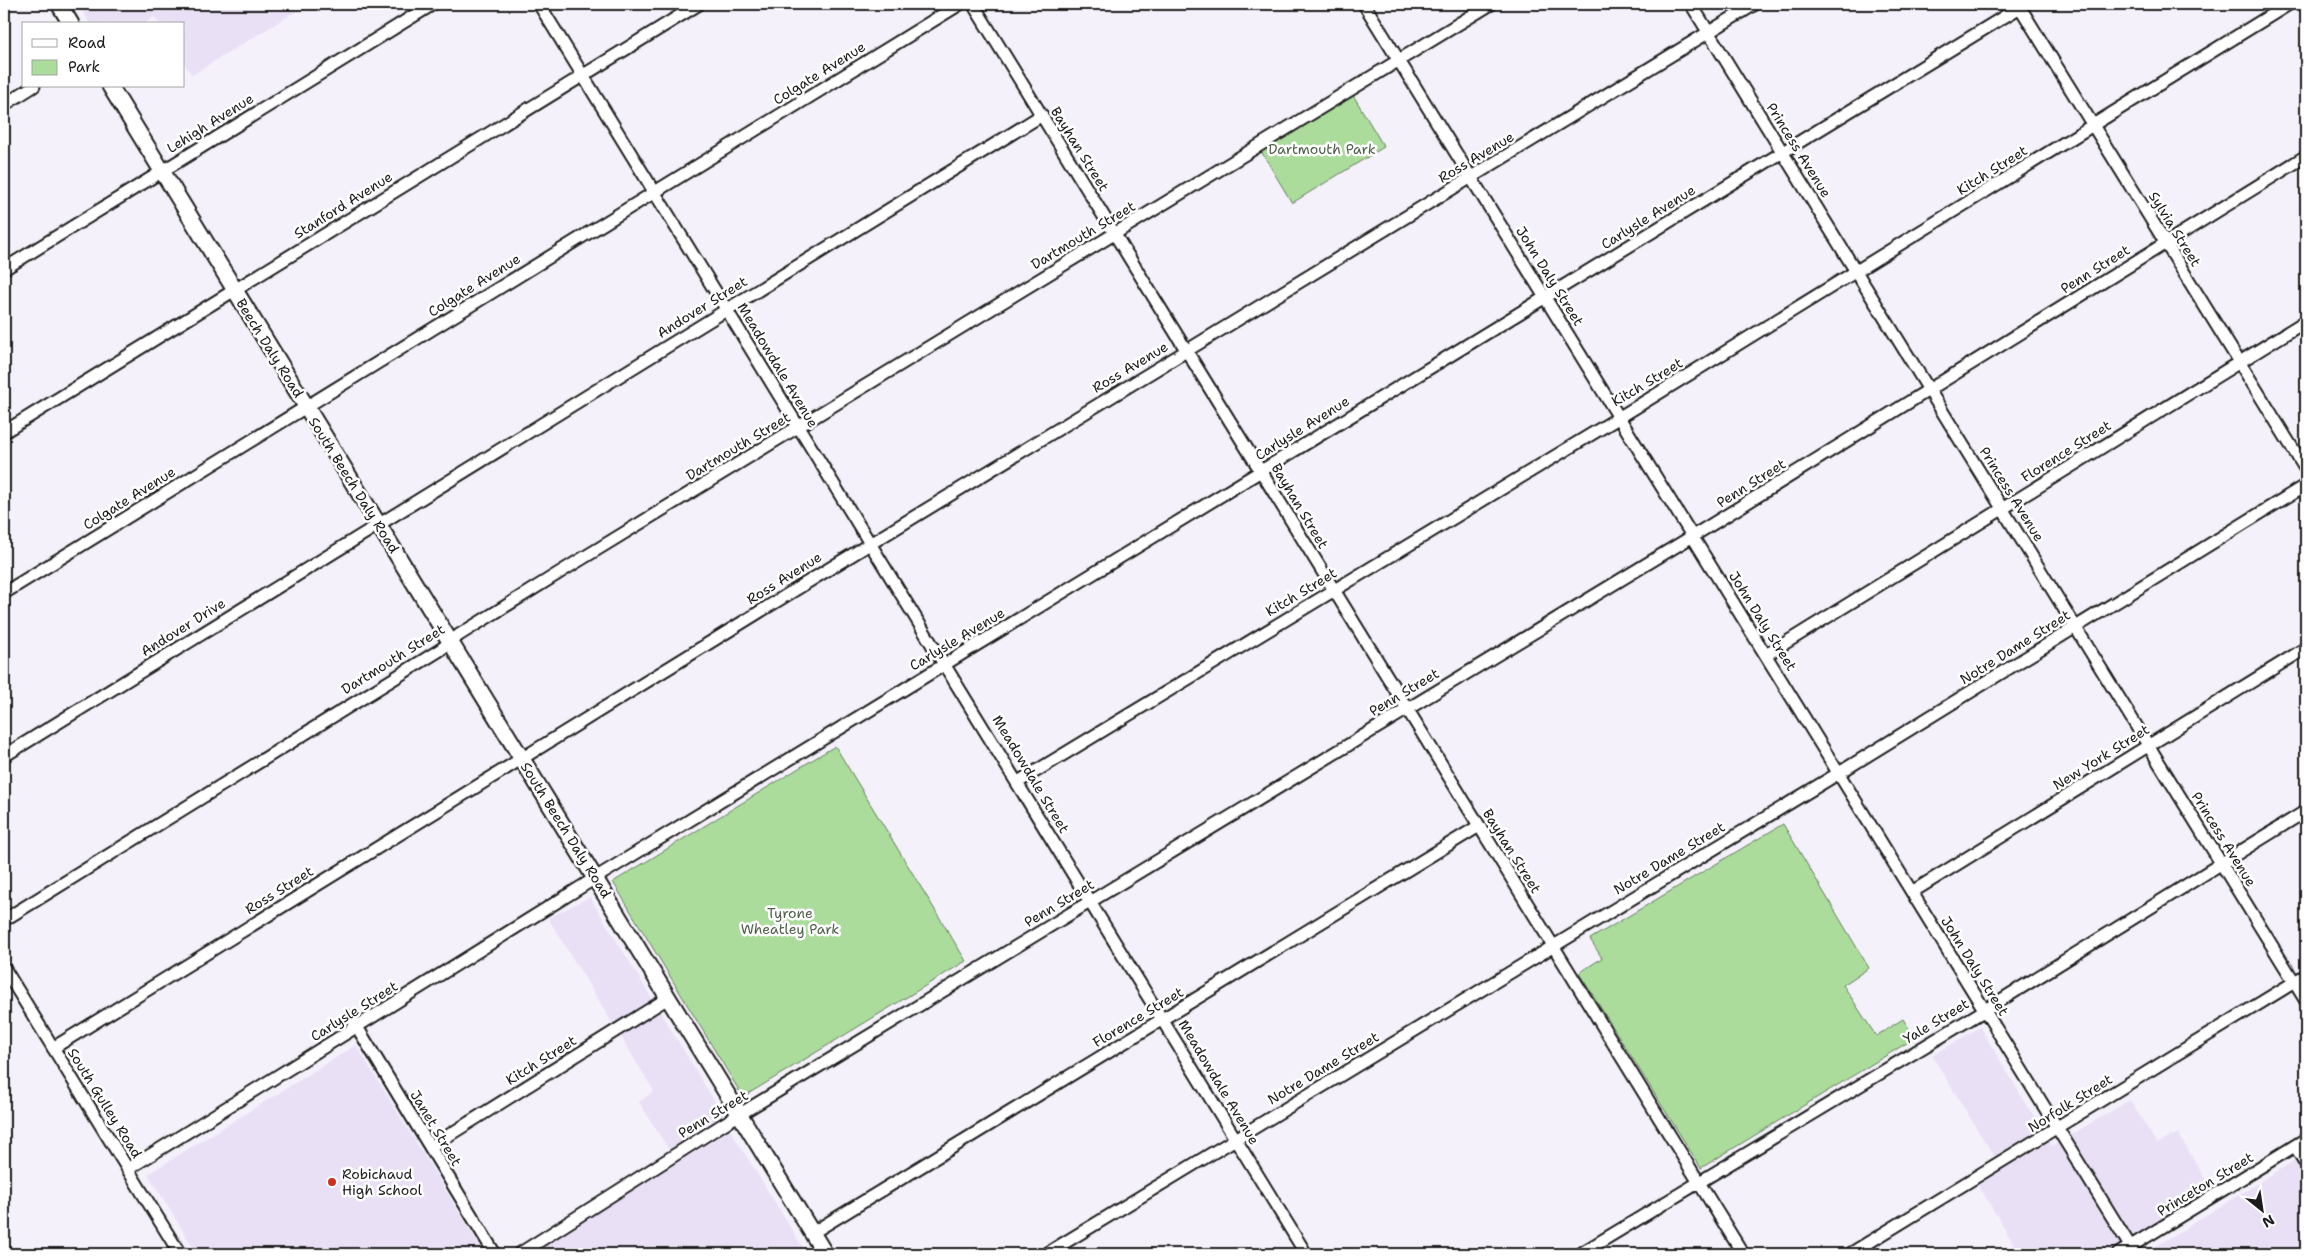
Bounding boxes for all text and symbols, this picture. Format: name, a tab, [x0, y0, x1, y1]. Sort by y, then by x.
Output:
legend	[22, 22, 185, 88]
text: Road	[68, 33, 106, 53]
street label: Colgate Avenue	[769, 37, 869, 109]
text: Park	[68, 57, 100, 77]
street label: Lehigh Avenue	[163, 89, 257, 157]
street label: Princess Avenue	[1763, 99, 1835, 201]
street label: Bayhan Street	[1047, 103, 1113, 195]
street label: Ross Avenue	[1435, 127, 1517, 187]
park label: Dartmouth Park	[1268, 140, 1376, 158]
street label: Kitch Street	[1953, 141, 2031, 199]
street label: Stanford Avenue	[290, 167, 396, 242]
street label: Carlysle Avenue	[1597, 181, 1699, 253]
street label: Sylvia Street	[2145, 188, 2205, 270]
street label: Dartmouth Street	[1028, 197, 1138, 273]
street label: John Daly Street	[1512, 223, 1588, 329]
street label: Penn Street	[2057, 241, 2133, 297]
street label: Colgate Avenue	[424, 249, 524, 321]
street label: Andover Street	[653, 272, 751, 342]
street label: Beech Daly Road	[232, 295, 308, 401]
street label: Meadowdale Avenue	[734, 299, 822, 431]
street label: Ross Avenue	[1089, 337, 1171, 397]
street label: Kitch Street	[1608, 354, 1686, 410]
street label: Carlysle Avenue	[1251, 392, 1353, 464]
street label: Dartmouth Street	[683, 408, 793, 484]
street label: South Beech Daly Road	[305, 414, 403, 556]
street label: Florence Street	[2018, 416, 2114, 486]
street label: Princess Avenue	[1976, 443, 2048, 545]
street label: Penn Street	[1713, 455, 1789, 511]
street label: Bayhan Street	[1267, 460, 1333, 552]
street label: Colgate Avenue	[79, 462, 179, 534]
street label: Ross Avenue	[743, 548, 825, 608]
street label: Kitch Street	[1262, 564, 1340, 620]
street label: John Daly Street	[1725, 568, 1801, 674]
street label: Andover Drive	[137, 594, 229, 660]
street label: Carlysle Avenue	[906, 603, 1008, 674]
street label: Notre Dame Street	[1956, 606, 2074, 688]
street label: Dartmouth Street	[338, 620, 448, 698]
street label: Penn Street	[1366, 664, 1442, 720]
street label: Meadowdale Street	[989, 712, 1073, 836]
street label: New York Street	[2049, 720, 2153, 794]
street label: South Beech Daly Road	[517, 759, 615, 901]
street label: Princess Avenue	[2188, 788, 2260, 890]
street label: Bayhan Street	[1479, 805, 1545, 897]
street label: Notre Dame Street	[1610, 818, 1728, 898]
street label: Ross Street	[242, 862, 316, 918]
street label: Penn Street	[1021, 875, 1097, 931]
park label: Tyrone Wheatley Park	[741, 904, 839, 938]
street label: John Daly Street	[1937, 913, 2013, 1019]
street label: Carlysle Street	[307, 977, 401, 1045]
street label: Florence Street	[1089, 983, 1187, 1051]
street label: Yale Street	[1900, 994, 1972, 1048]
street label: Meadowdale Avenue	[1175, 1016, 1263, 1148]
street label: Notre Dame Street	[1264, 1028, 1382, 1108]
street label: Kitch Street	[502, 1031, 580, 1089]
street label: South Gulley Road	[64, 1045, 146, 1161]
street label: Norfolk Street	[2024, 1070, 2116, 1136]
street label: Penn Street	[675, 1086, 751, 1142]
street label: Janet Street	[406, 1087, 466, 1169]
street label: Princeton Street	[2153, 1148, 2257, 1220]
place label: Robichaud High School	[342, 1165, 423, 1199]
marker: Robichaud High School	[326, 1176, 338, 1188]
north arrow	[2238, 1186, 2288, 1236]
text: N	[2259, 1211, 2278, 1232]

